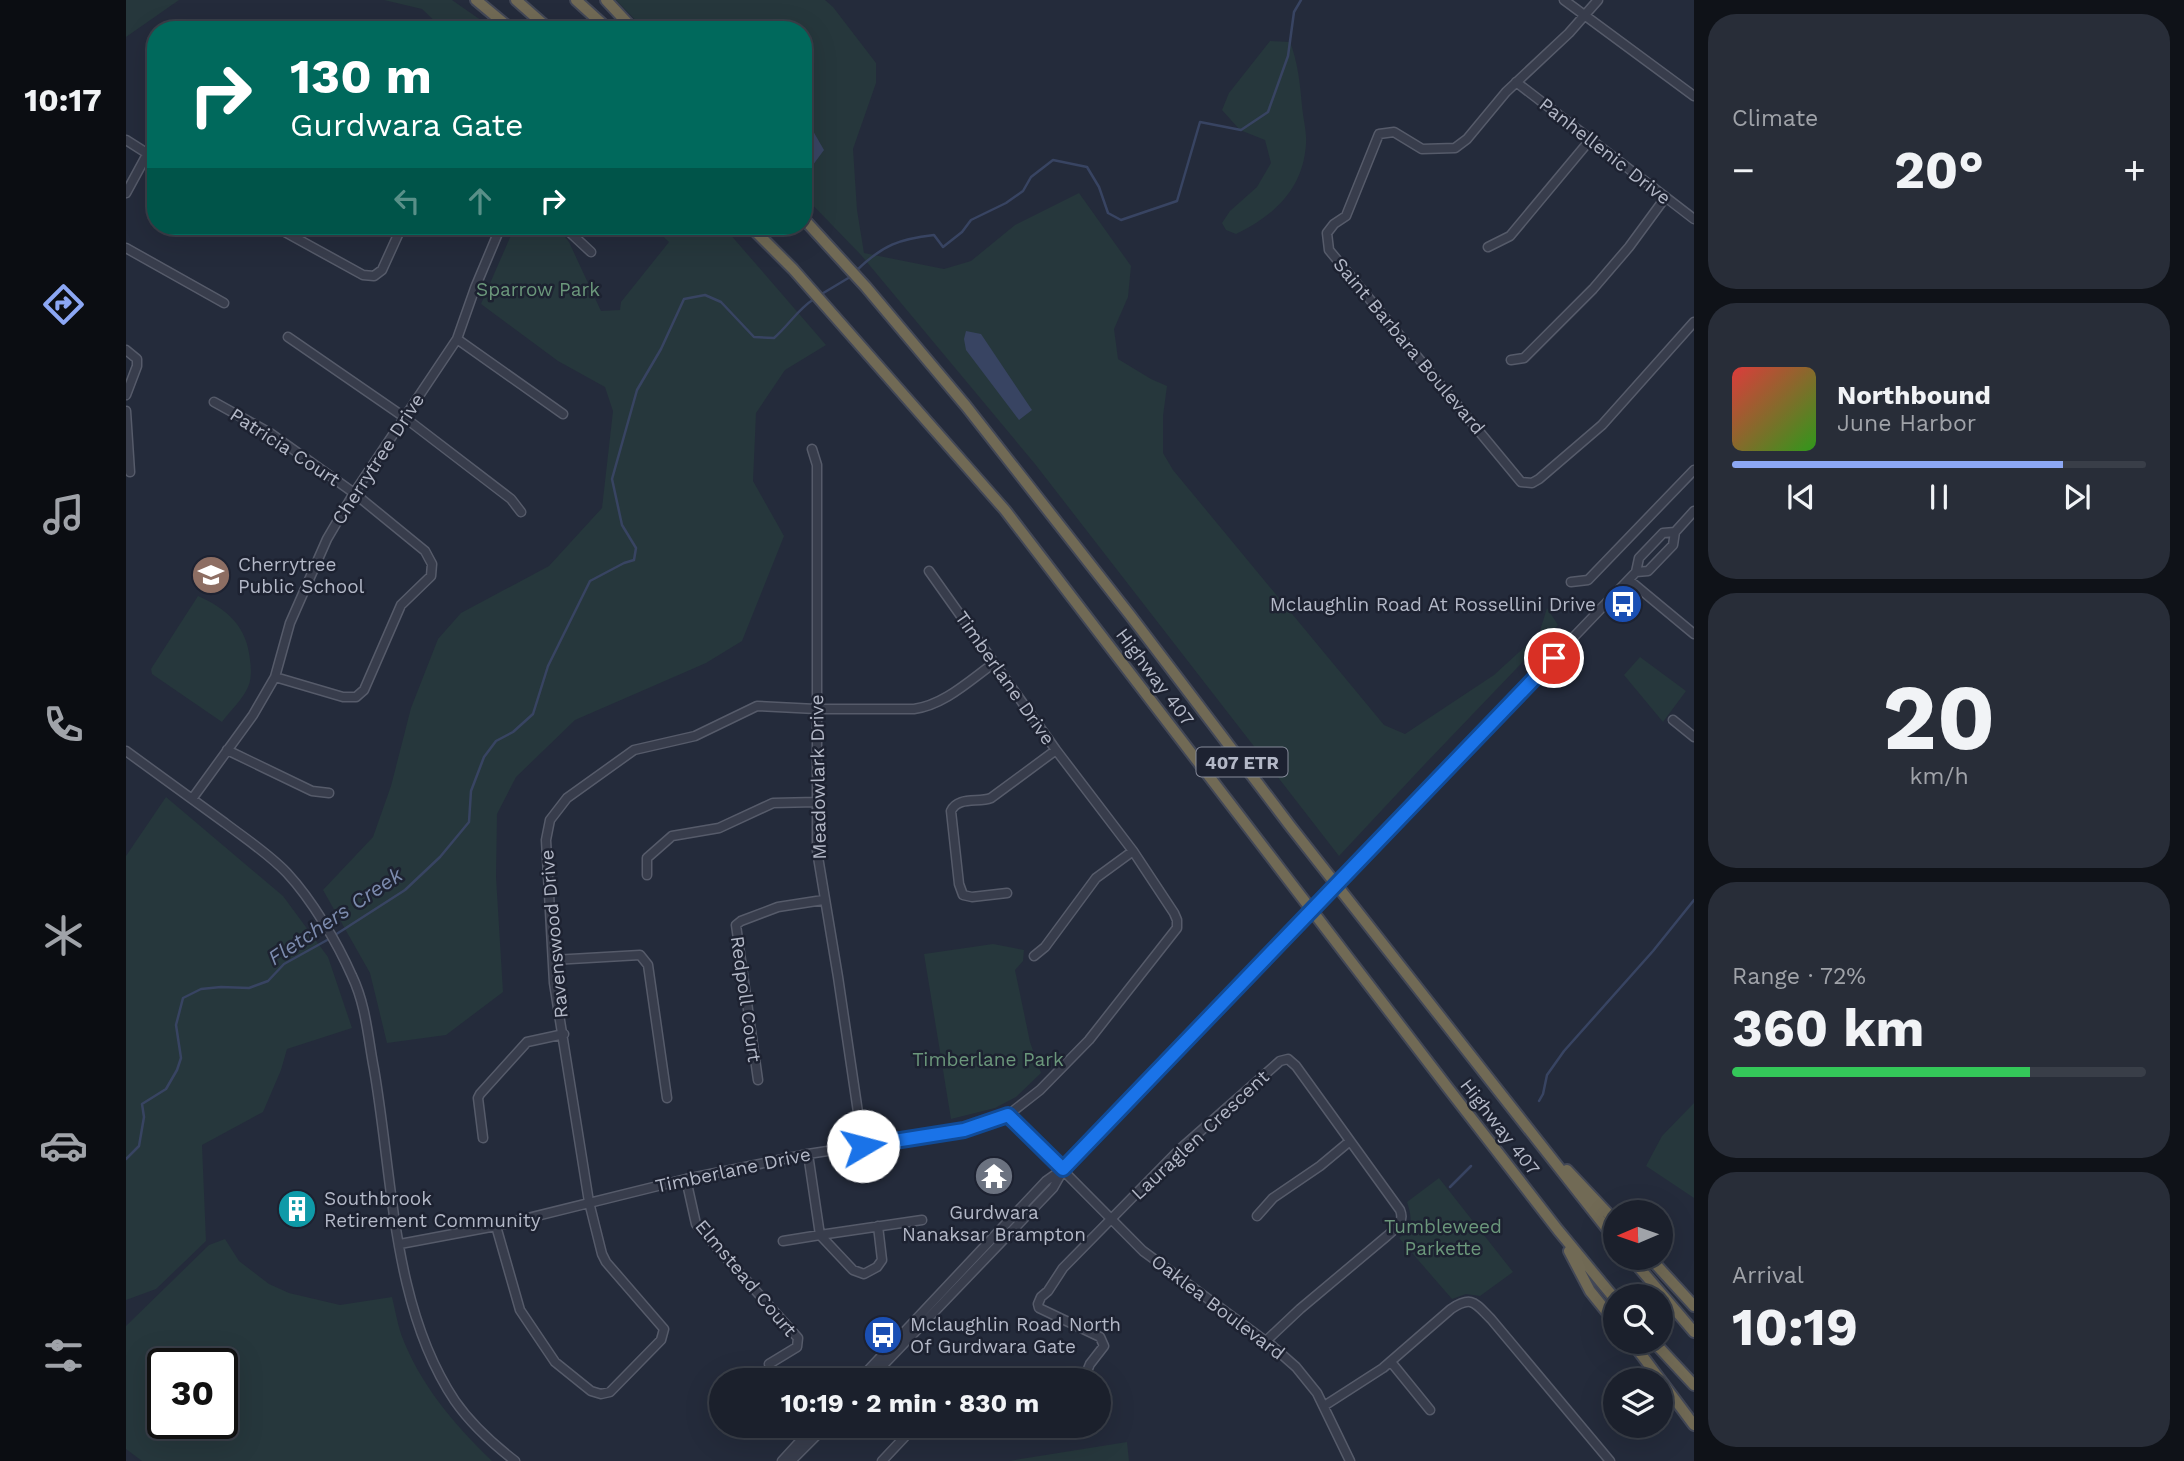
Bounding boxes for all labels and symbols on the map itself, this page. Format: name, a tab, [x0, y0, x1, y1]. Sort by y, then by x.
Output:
street label: Panhellenic Drive	[1535, 92, 1675, 210]
street label: Saint Barbara Boulevard	[1328, 253, 1490, 439]
park label: Sparrow Park	[476, 278, 600, 301]
street label: Cherrytree Drive	[327, 389, 429, 529]
street label: Patricia Court	[226, 403, 344, 491]
place label: Cherrytree Public School	[238, 553, 365, 598]
school or university icon: Cherrytree Public School	[190, 554, 232, 596]
bus stop icon: Mclaughlin Road At Rossellini Drive	[1602, 583, 1644, 625]
place label: Mclaughlin Road At Rossellini Drive	[1270, 593, 1596, 616]
street label: Timberlane Drive	[950, 607, 1060, 749]
street label: Highway 407	[1111, 624, 1199, 730]
pin	[1524, 628, 1584, 688]
street label: Meadowlark Drive	[805, 694, 831, 860]
road number: 407 ETR	[1196, 748, 1288, 776]
street label: Ravenswood Drive	[535, 849, 573, 1019]
water label: Fletchers Creek	[263, 861, 408, 970]
street label: Redpoll Court	[726, 934, 766, 1064]
park label: Timberlane Park	[912, 1048, 1064, 1071]
street label: Lauraglen Crescent	[1126, 1065, 1274, 1205]
street label: Highway 407	[1455, 1074, 1545, 1180]
position arrow	[826, 1109, 900, 1183]
street label: Timberlane Drive	[653, 1142, 813, 1198]
temple icon: Gurdwara Nanaksar Brampton	[973, 1155, 1015, 1197]
place label: Southbrook Retirement Community	[324, 1187, 541, 1232]
building icon: Southbrook Retirement Community	[276, 1188, 318, 1230]
north arrow	[1603, 1200, 1673, 1270]
place label: Gurdwara Nanaksar Brampton	[902, 1201, 1086, 1246]
street label: Elmstead Court	[690, 1215, 802, 1341]
park label: Tumbleweed Parkette	[1384, 1215, 1502, 1260]
street label: Oaklea Boulevard	[1147, 1249, 1289, 1365]
place label: Mclaughlin Road North Of Gurdwara Gate	[910, 1313, 1121, 1358]
bus stop icon: Mclaughlin Road North Of Gurdwara Gate	[862, 1314, 904, 1356]
speed limit sign: 30	[147, 1348, 238, 1439]

